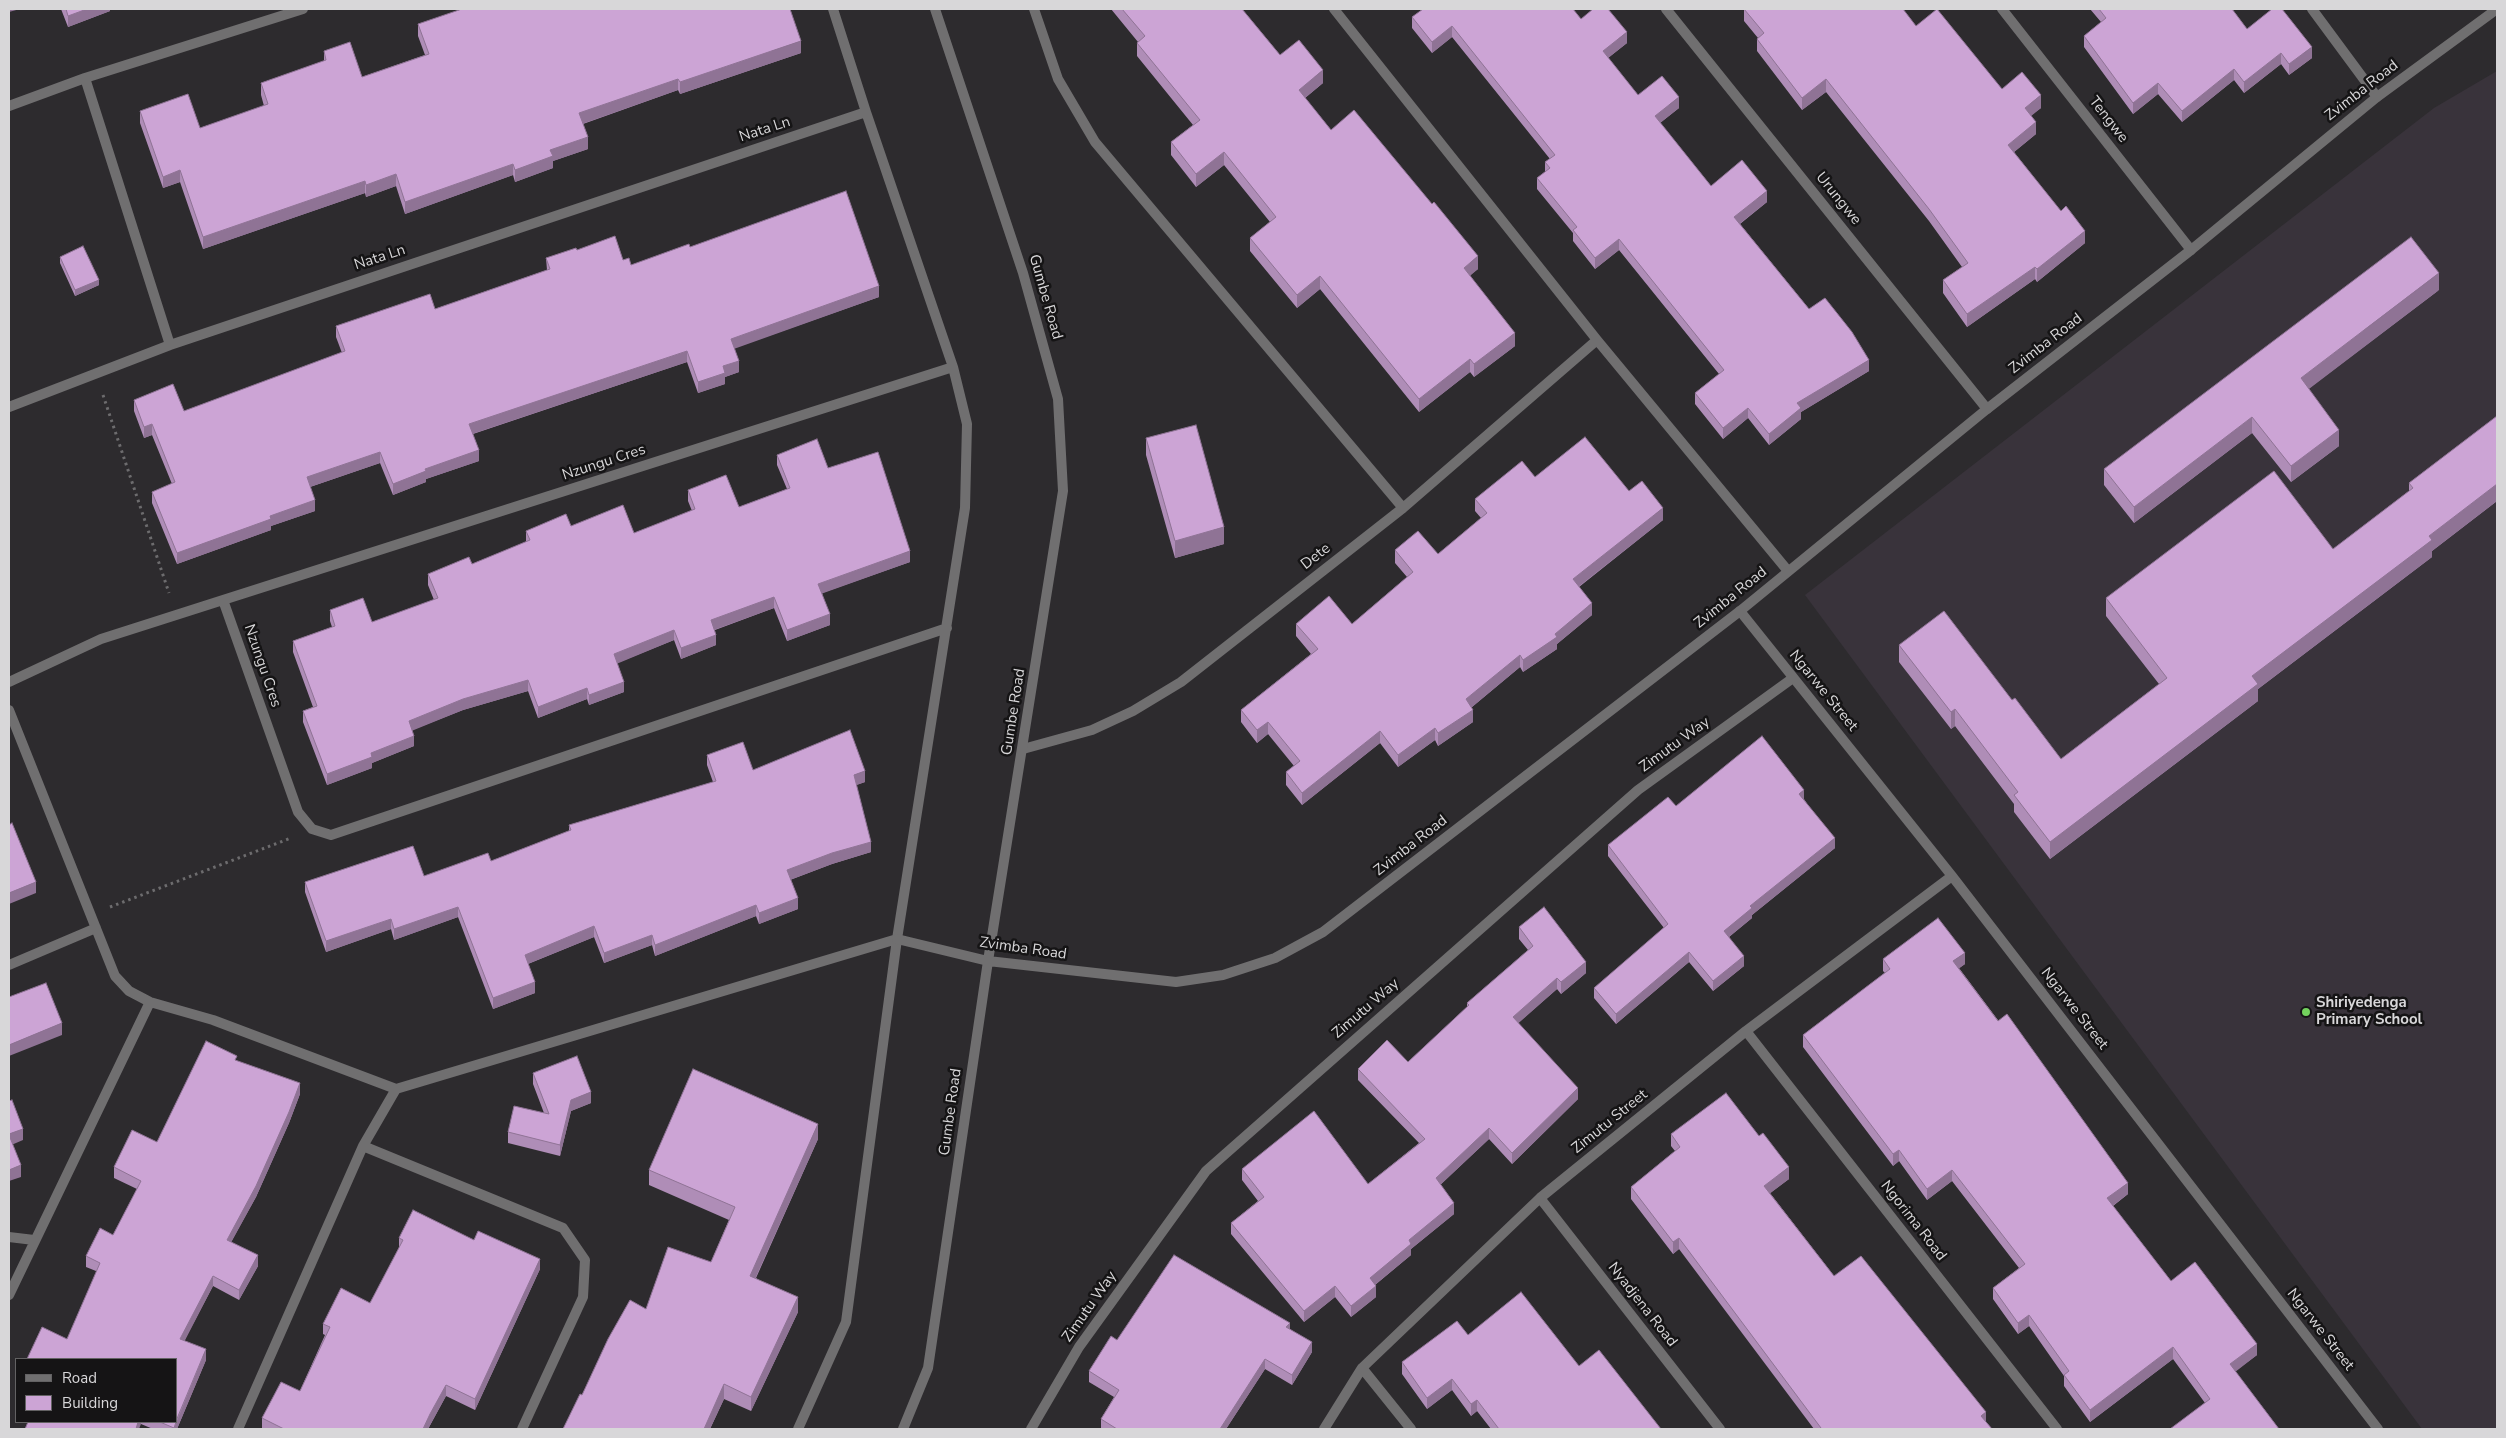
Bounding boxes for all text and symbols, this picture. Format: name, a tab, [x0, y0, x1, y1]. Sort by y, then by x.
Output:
street label: Zvimba Road	[2322, 57, 2402, 125]
street label: Tengwe	[2084, 93, 2132, 147]
street label: Nata Ln	[737, 113, 793, 147]
street label: Urungwe	[1811, 169, 1865, 229]
street label: Nata Ln	[352, 241, 408, 275]
street label: Gumbe Road	[1024, 252, 1066, 342]
street label: Zvimba Road	[2006, 310, 2086, 378]
street label: Nzungu Cres	[560, 441, 648, 485]
street label: Dete	[1298, 540, 1334, 574]
street label: Zvimba Road	[1691, 563, 1771, 633]
street label: Nzungu Cres	[239, 622, 285, 710]
street label: Ngarwe Street	[1785, 647, 1861, 735]
street label: Gumbe Road	[998, 667, 1030, 757]
street label: Zimutu Way	[1636, 714, 1714, 776]
street label: Zvimba Road	[1371, 812, 1451, 880]
street label: Zvimba Road	[978, 934, 1068, 964]
street label: Ngarwe Street	[2036, 964, 2112, 1054]
street label: Zimutu Way	[1329, 975, 1403, 1043]
place label: Shiriyedenga Primary School	[2316, 994, 2422, 1029]
marker: Shiriyedenga Primary School	[2300, 1006, 2312, 1018]
street label: Gumbe Road	[936, 1067, 966, 1157]
street label: Zimutu Street	[1569, 1086, 1651, 1158]
street label: Ngorima Road	[1876, 1177, 1950, 1265]
street label: Nyadjena Road	[1603, 1259, 1681, 1351]
street label: Zimutu Way	[1059, 1268, 1121, 1346]
street label: Ngarwe Street	[2282, 1285, 2358, 1375]
legend	[15, 1358, 178, 1423]
text: Road	[62, 1368, 97, 1388]
text: Building	[62, 1393, 118, 1413]

